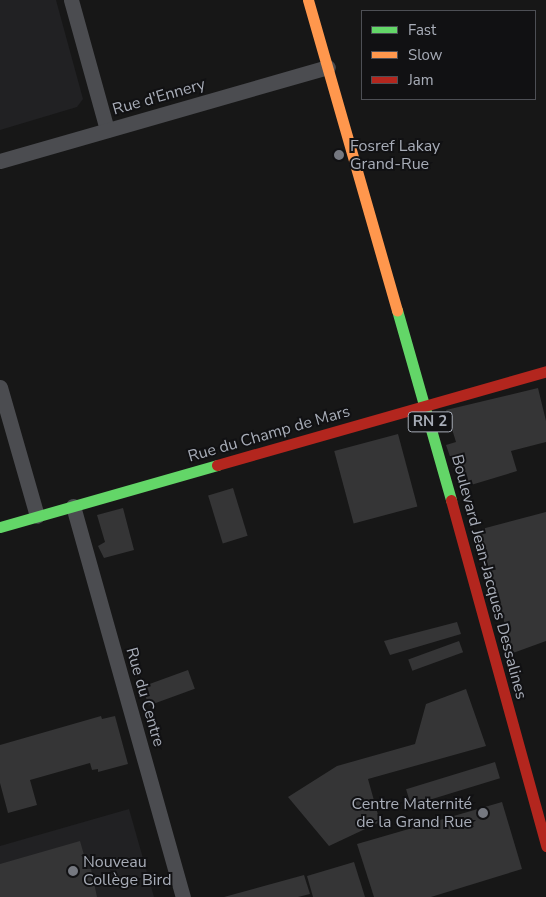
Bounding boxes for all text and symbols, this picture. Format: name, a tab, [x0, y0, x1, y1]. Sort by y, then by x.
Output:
legend	[361, 10, 536, 100]
text: Fast	[408, 20, 436, 40]
text: Slow	[408, 45, 442, 65]
text: Jam	[408, 70, 434, 90]
street label: Rue d'Ennery	[110, 75, 208, 119]
place label: Fosref Lakay Grand-Rue	[350, 136, 440, 174]
marker: Fosref Lakay Grand-Rue	[332, 148, 346, 162]
street label: Rue du Champ de Mars	[186, 402, 352, 466]
road number: RN 2	[408, 410, 452, 434]
street label: Boulevard Jean-Jacques Dessalines	[447, 453, 531, 701]
street label: Rue du Centre	[122, 645, 168, 749]
place label: Centre Maternité de la Grand Rue	[352, 794, 472, 832]
marker: Centre Maternité de la Grand Rue	[476, 806, 490, 820]
place label: Nouveau Collège Bird	[83, 852, 171, 890]
marker: Nouveau Collège Bird	[67, 865, 79, 877]

